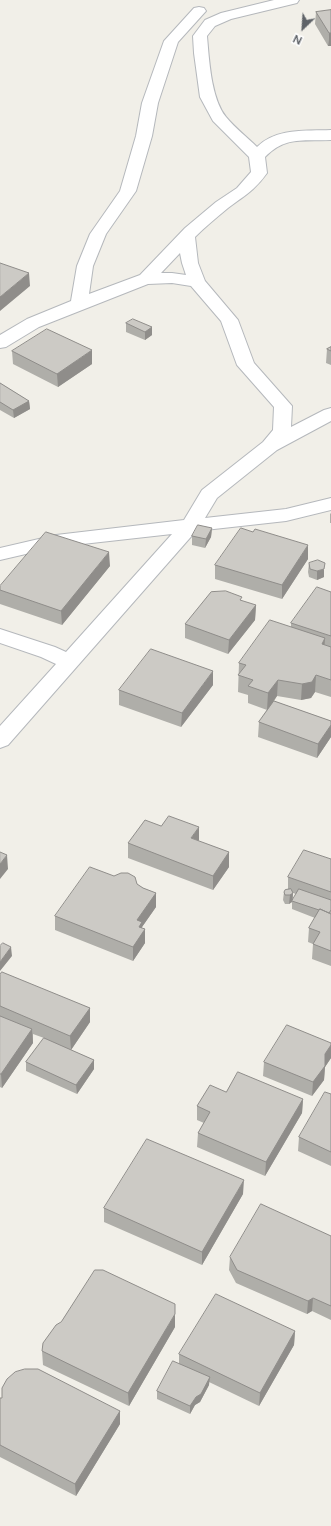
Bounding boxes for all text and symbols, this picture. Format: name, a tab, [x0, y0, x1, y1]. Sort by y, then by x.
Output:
north arrow	[283, 8, 323, 48]
text: N	[291, 32, 304, 47]

